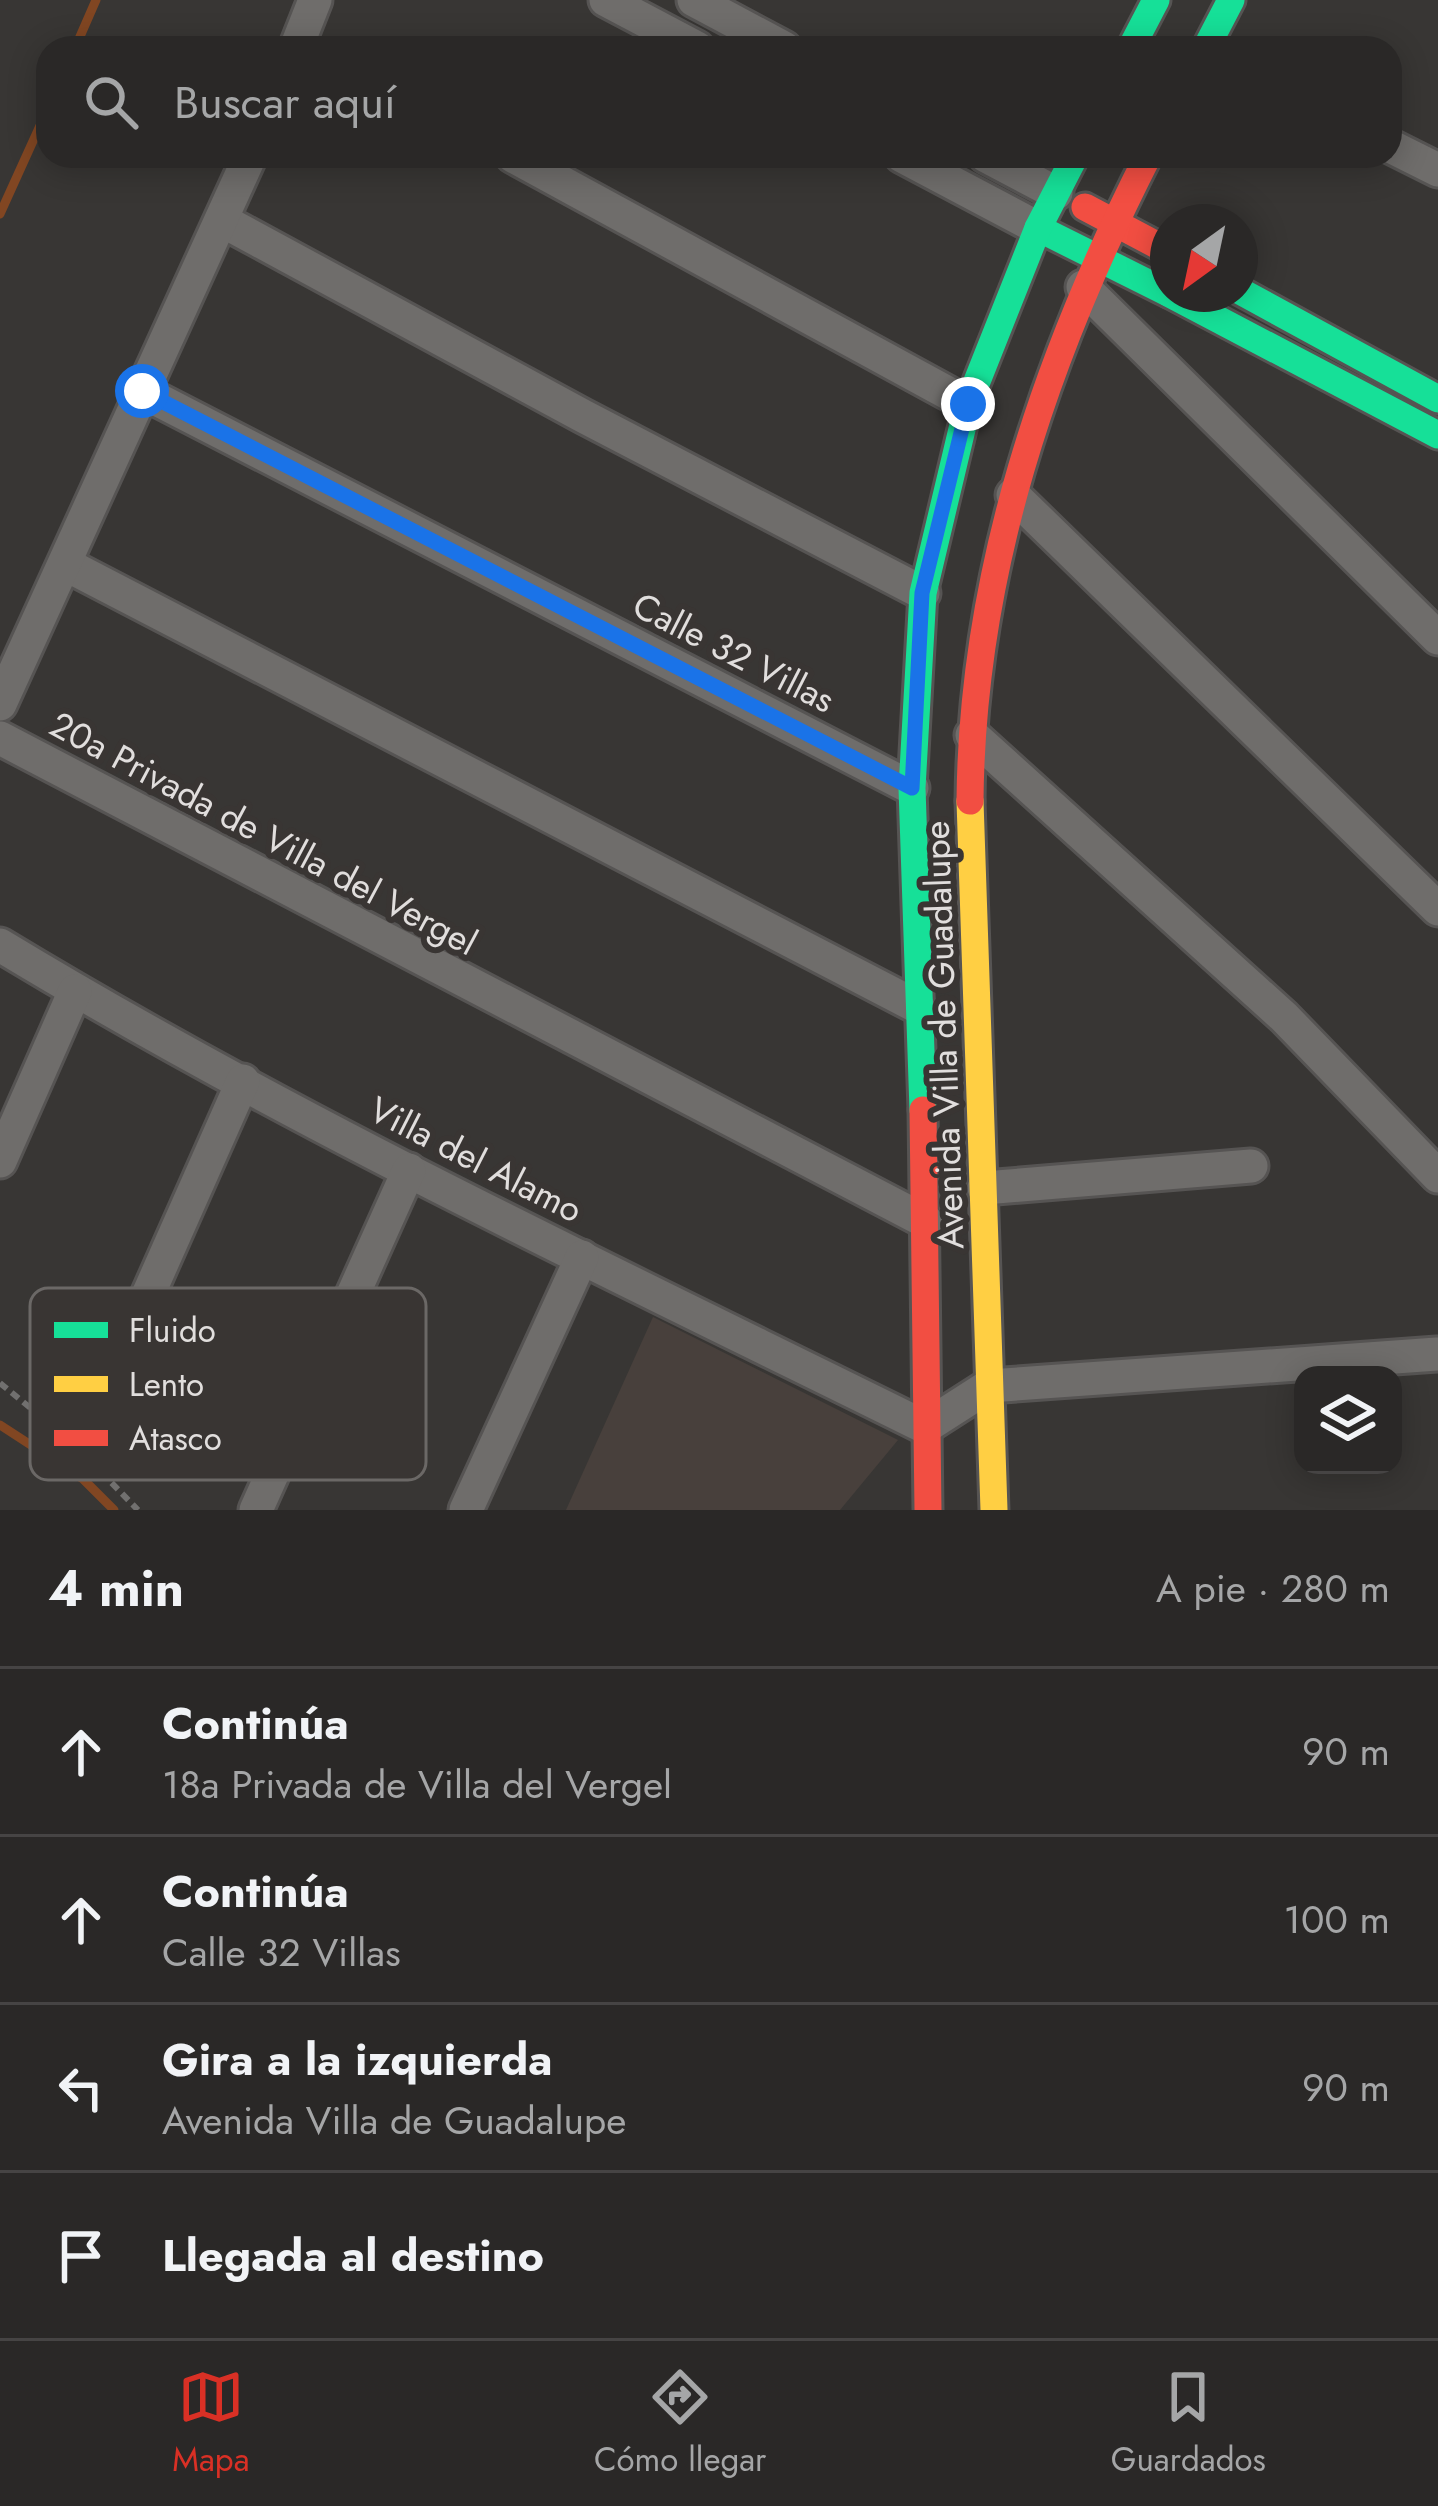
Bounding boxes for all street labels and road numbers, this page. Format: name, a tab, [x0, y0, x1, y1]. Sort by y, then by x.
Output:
street label: Calle 32 Villas	[624, 579, 844, 725]
street label: 20a Privada de Villa del Vergel	[41, 698, 487, 968]
street label: Avenida Villa de Guadalupe	[910, 820, 976, 1250]
street label: Villa del Alamo	[360, 1083, 592, 1235]

